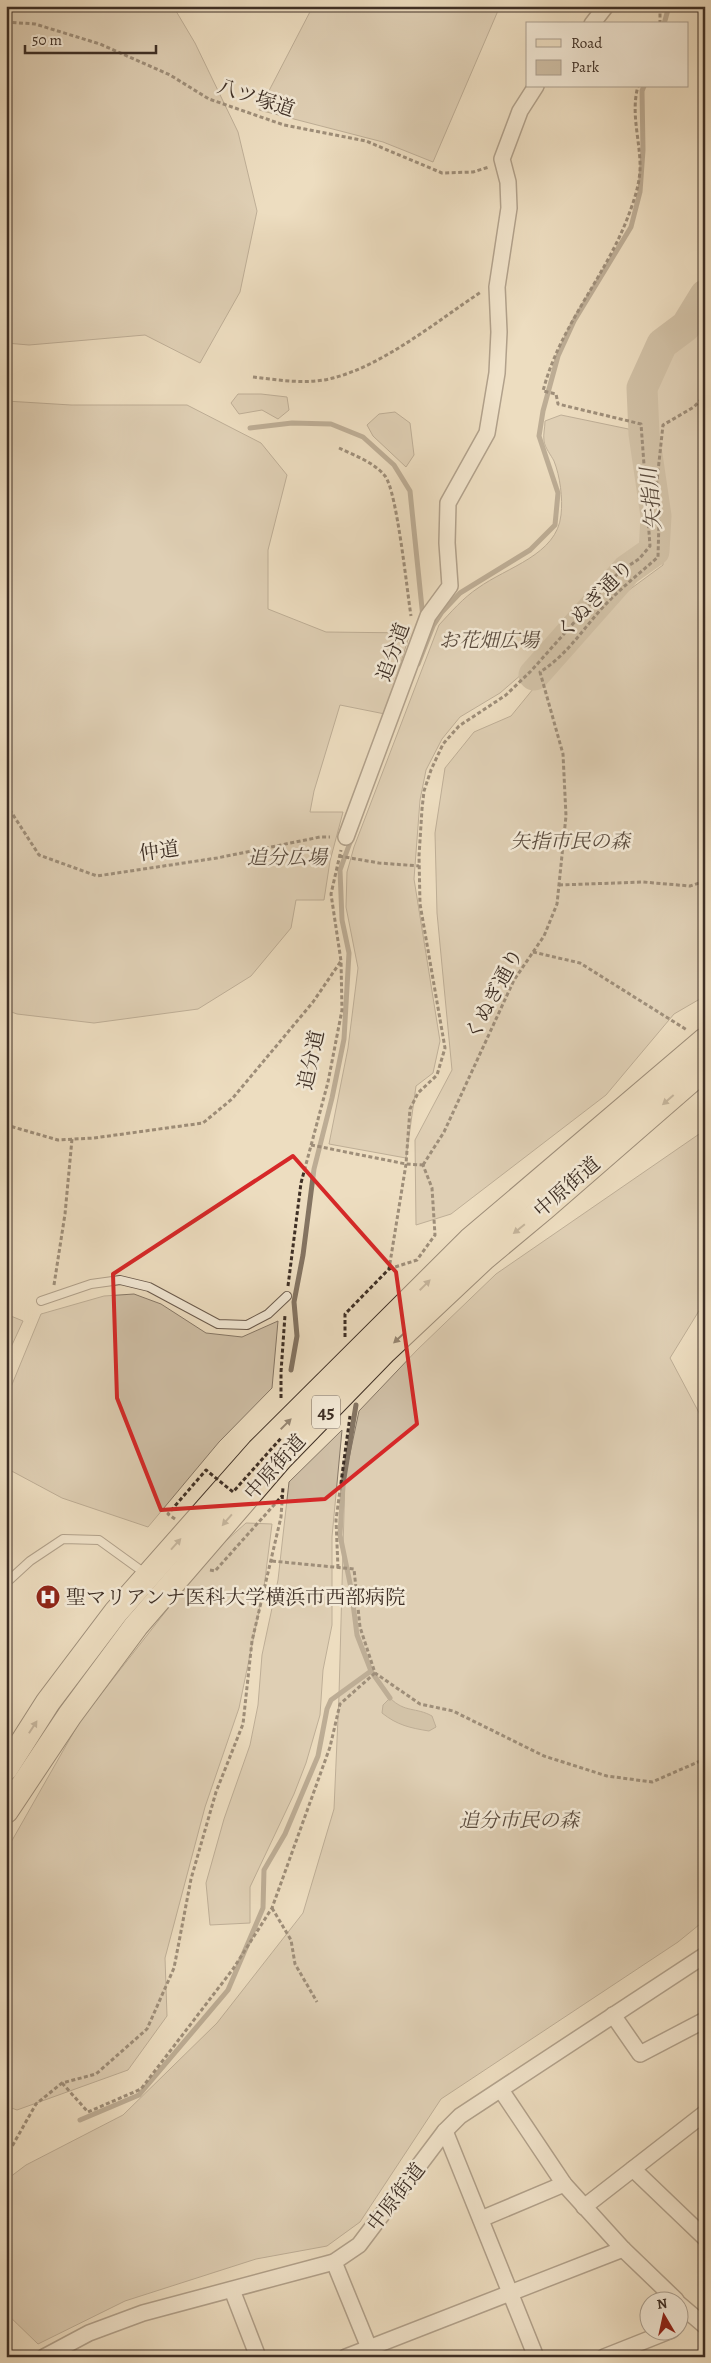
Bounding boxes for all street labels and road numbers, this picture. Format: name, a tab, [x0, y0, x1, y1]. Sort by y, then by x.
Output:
street label: 八ツ塚道	[214, 73, 298, 123]
street label: くぬぎ通り	[551, 554, 639, 644]
street label: 追分道	[370, 619, 416, 685]
street label: 仲道	[137, 835, 181, 867]
street label: くぬぎ通り	[459, 944, 529, 1044]
street label: 追分道	[292, 1028, 330, 1092]
street label: 中原街道	[528, 1151, 606, 1223]
road number: 45	[312, 1395, 340, 1428]
street label: 中原街道	[238, 1428, 312, 1506]
street label: 中原街道	[361, 2157, 431, 2237]

